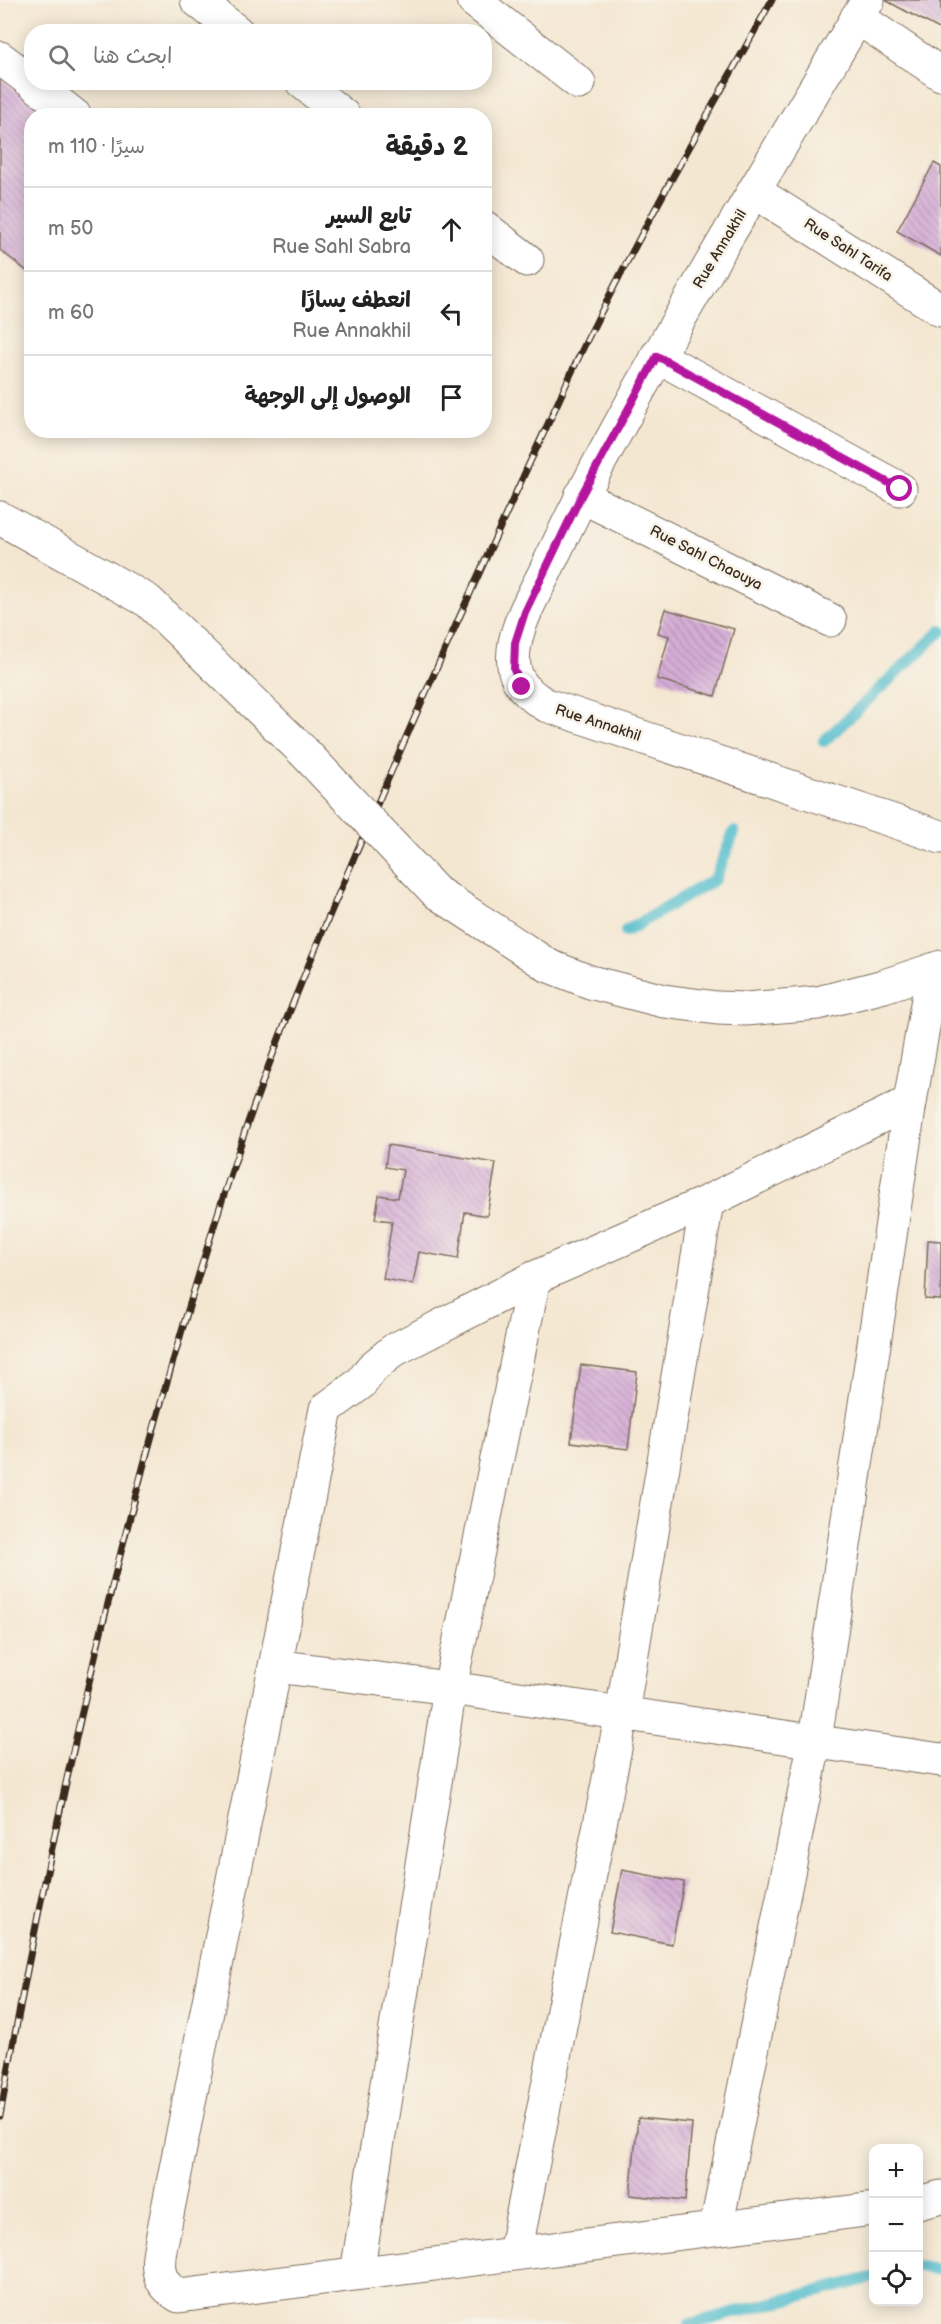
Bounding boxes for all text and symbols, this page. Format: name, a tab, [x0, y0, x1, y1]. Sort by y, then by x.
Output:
search box	[24, 24, 492, 90]
icon: search	[45, 41, 78, 74]
text: ابحث هنا	[93, 43, 173, 70]
text: 2 دقيقة	[385, 132, 468, 163]
text: سيرًا · 110 m	[48, 135, 145, 159]
text: تابع السير	[327, 203, 411, 230]
street label: Rue Annakhil	[689, 206, 751, 292]
icon: ahead	[435, 213, 468, 246]
street label: Rue Sahl Tarifa	[800, 214, 896, 286]
text: 50 m	[48, 217, 93, 241]
text: Rue Sahl Sabra	[272, 235, 411, 259]
text: انعطف يسارًا	[301, 287, 411, 314]
icon: left	[435, 297, 468, 330]
text: 60 m	[48, 301, 94, 325]
text: Rue Annakhil	[292, 319, 411, 343]
icon: arrive	[435, 381, 468, 414]
text: الوصول إلى الوجهة	[244, 383, 411, 410]
route start	[886, 475, 912, 501]
street label: Rue Sahl Chaouya	[646, 521, 766, 595]
route end	[508, 673, 534, 699]
street label: Rue Annakhil	[553, 700, 643, 746]
map controls	[869, 2144, 923, 2306]
button: +	[869, 2144, 923, 2198]
button: −	[869, 2198, 923, 2252]
button: locate	[869, 2252, 923, 2306]

